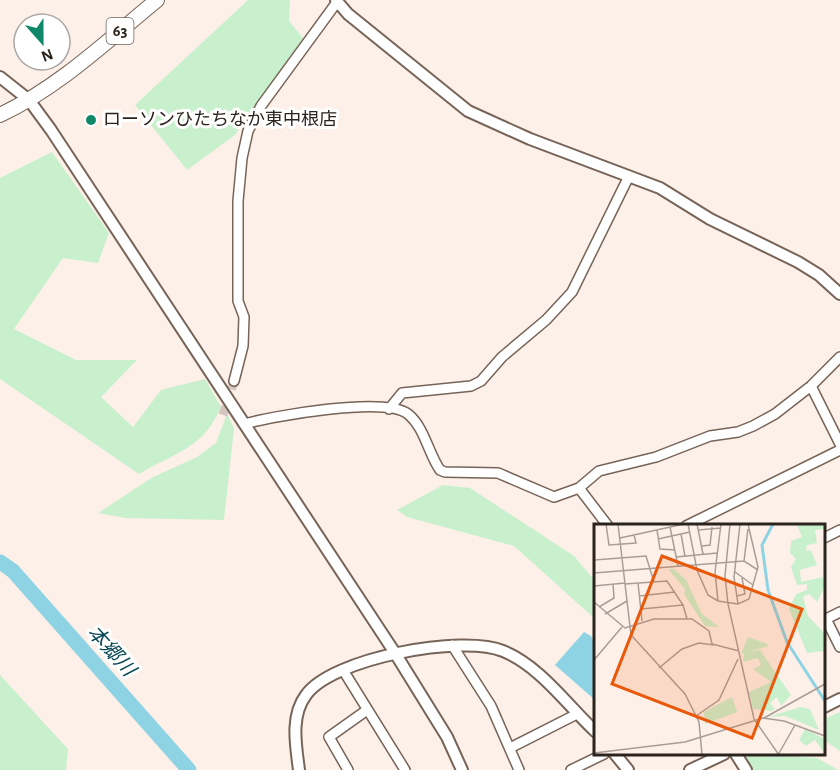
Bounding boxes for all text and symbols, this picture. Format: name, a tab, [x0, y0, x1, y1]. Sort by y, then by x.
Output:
north arrow	[12, 12, 72, 72]
road number: 63	[106, 18, 134, 44]
text: N	[39, 46, 55, 65]
place label: ローソンひたちなか東中根店	[103, 110, 337, 129]
marker: ローソンひたちなか東中根店	[84, 113, 98, 127]
inset map	[594, 524, 825, 755]
water label: 本郷川	[83, 621, 141, 681]

